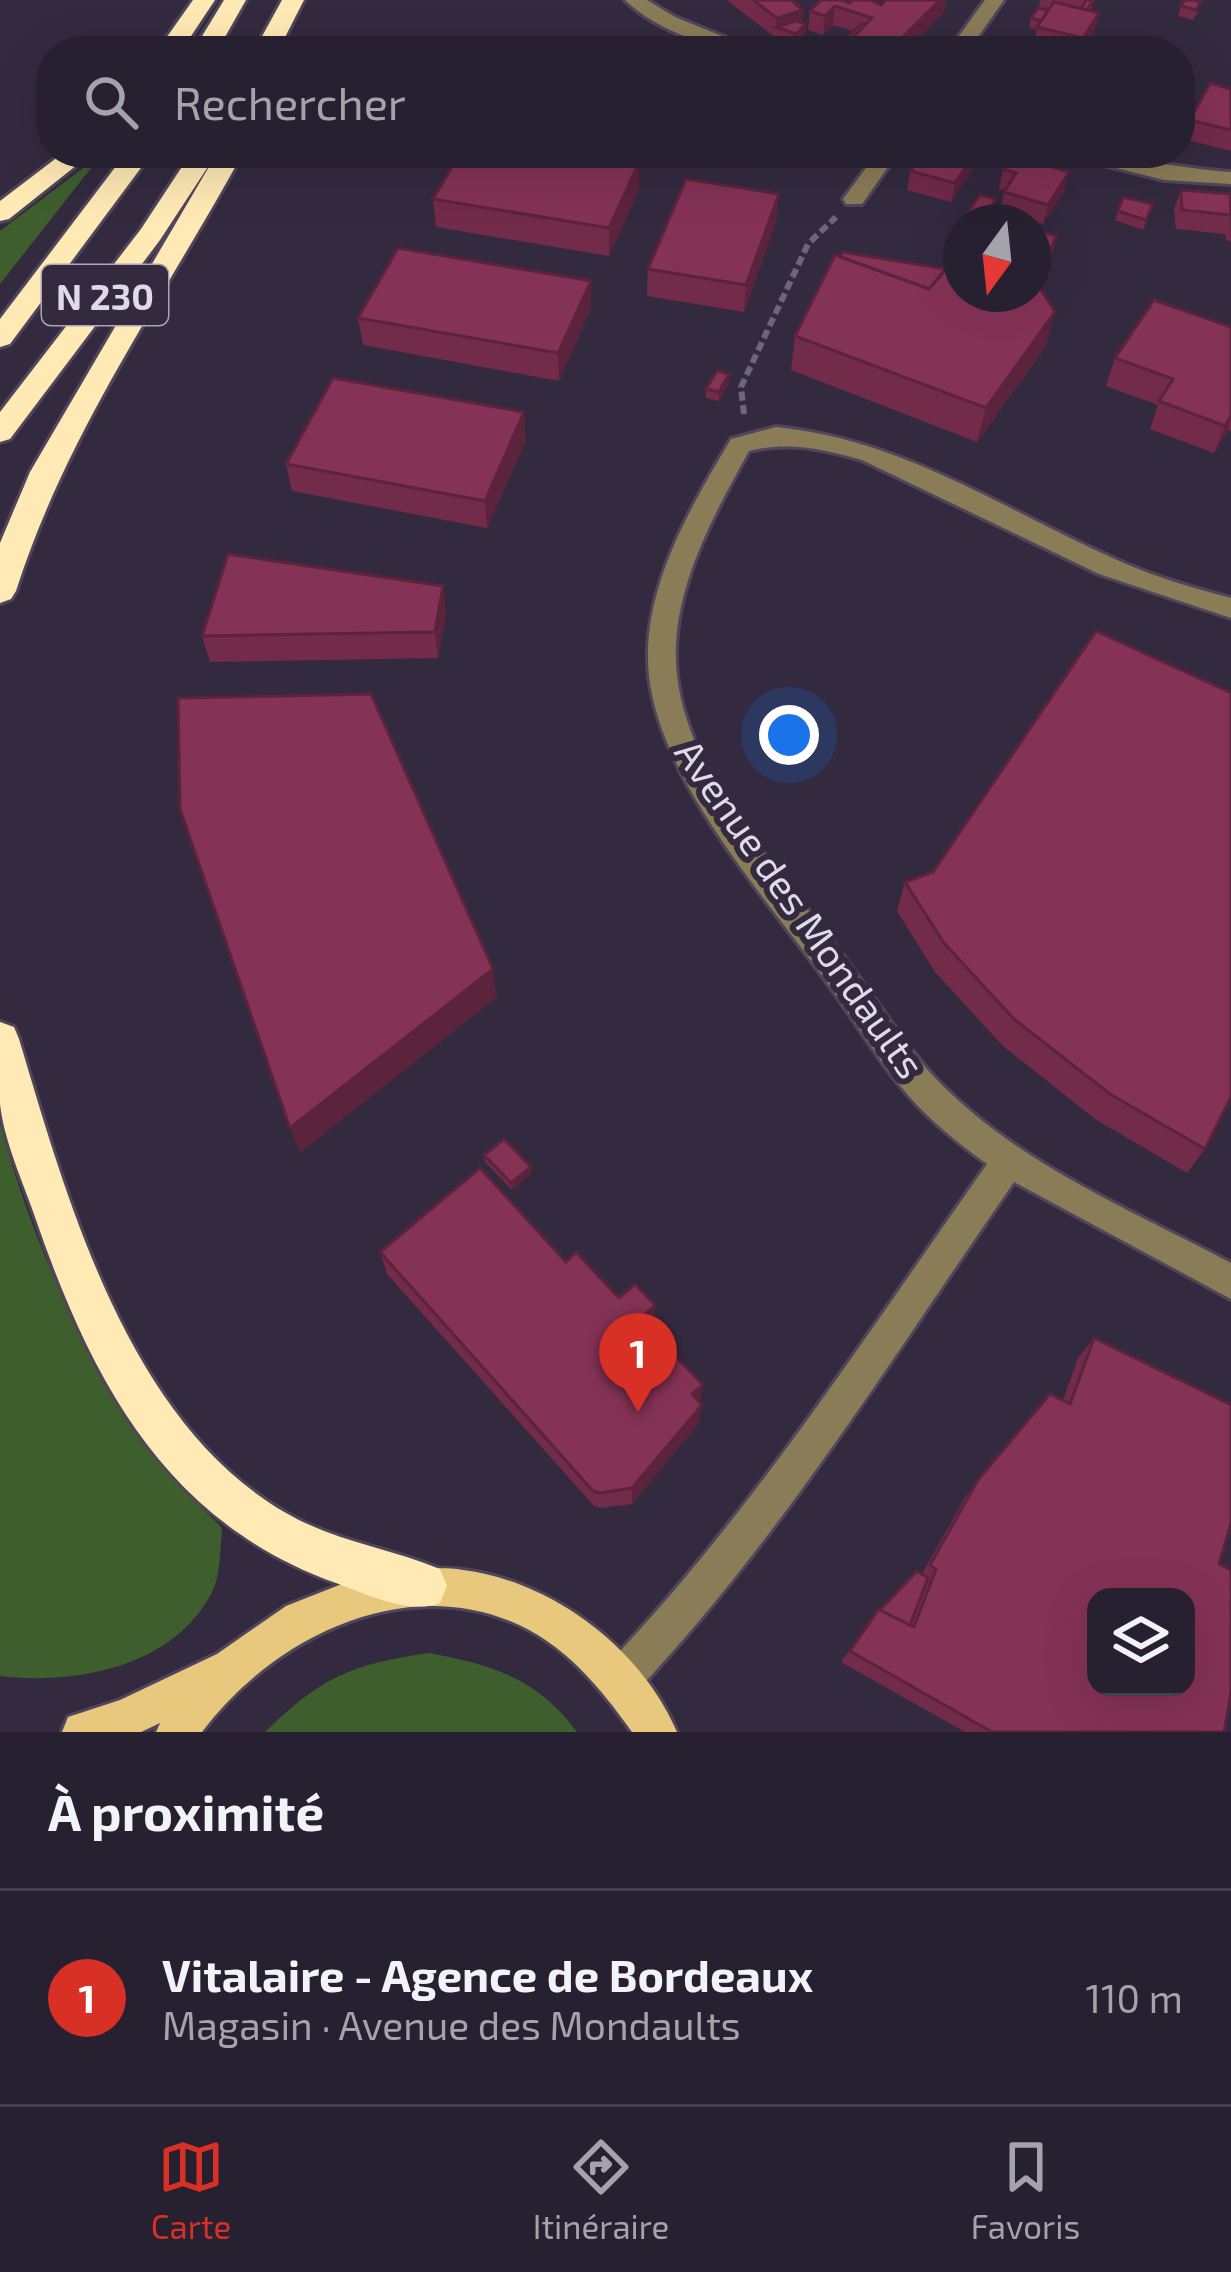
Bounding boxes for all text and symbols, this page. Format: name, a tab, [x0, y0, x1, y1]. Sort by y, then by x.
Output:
search box	[36, 36, 1195, 168]
icon: search	[78, 69, 144, 135]
text: Rechercher	[174, 75, 406, 129]
north arrow	[943, 204, 1051, 312]
road number: N 230	[42, 265, 168, 325]
your location	[759, 705, 819, 765]
street label: Avenue des Mondaults	[666, 730, 936, 1086]
pin: 1	[599, 1313, 677, 1412]
map controls	[1087, 1588, 1195, 1696]
button: layers	[1087, 1588, 1195, 1696]
text: À proximité	[48, 1780, 324, 1841]
text: Vitalaire - Agence de Bordeaux	[162, 1947, 813, 2001]
text: 1	[79, 1974, 95, 2021]
text: 110 m	[1086, 1974, 1183, 2021]
text: Magasin · Avenue des Mondaults	[162, 2001, 741, 2048]
tab: Carte	[151, 2134, 231, 2246]
tab: Itinéraire	[533, 2134, 669, 2246]
tab: Favoris	[971, 2134, 1080, 2246]

